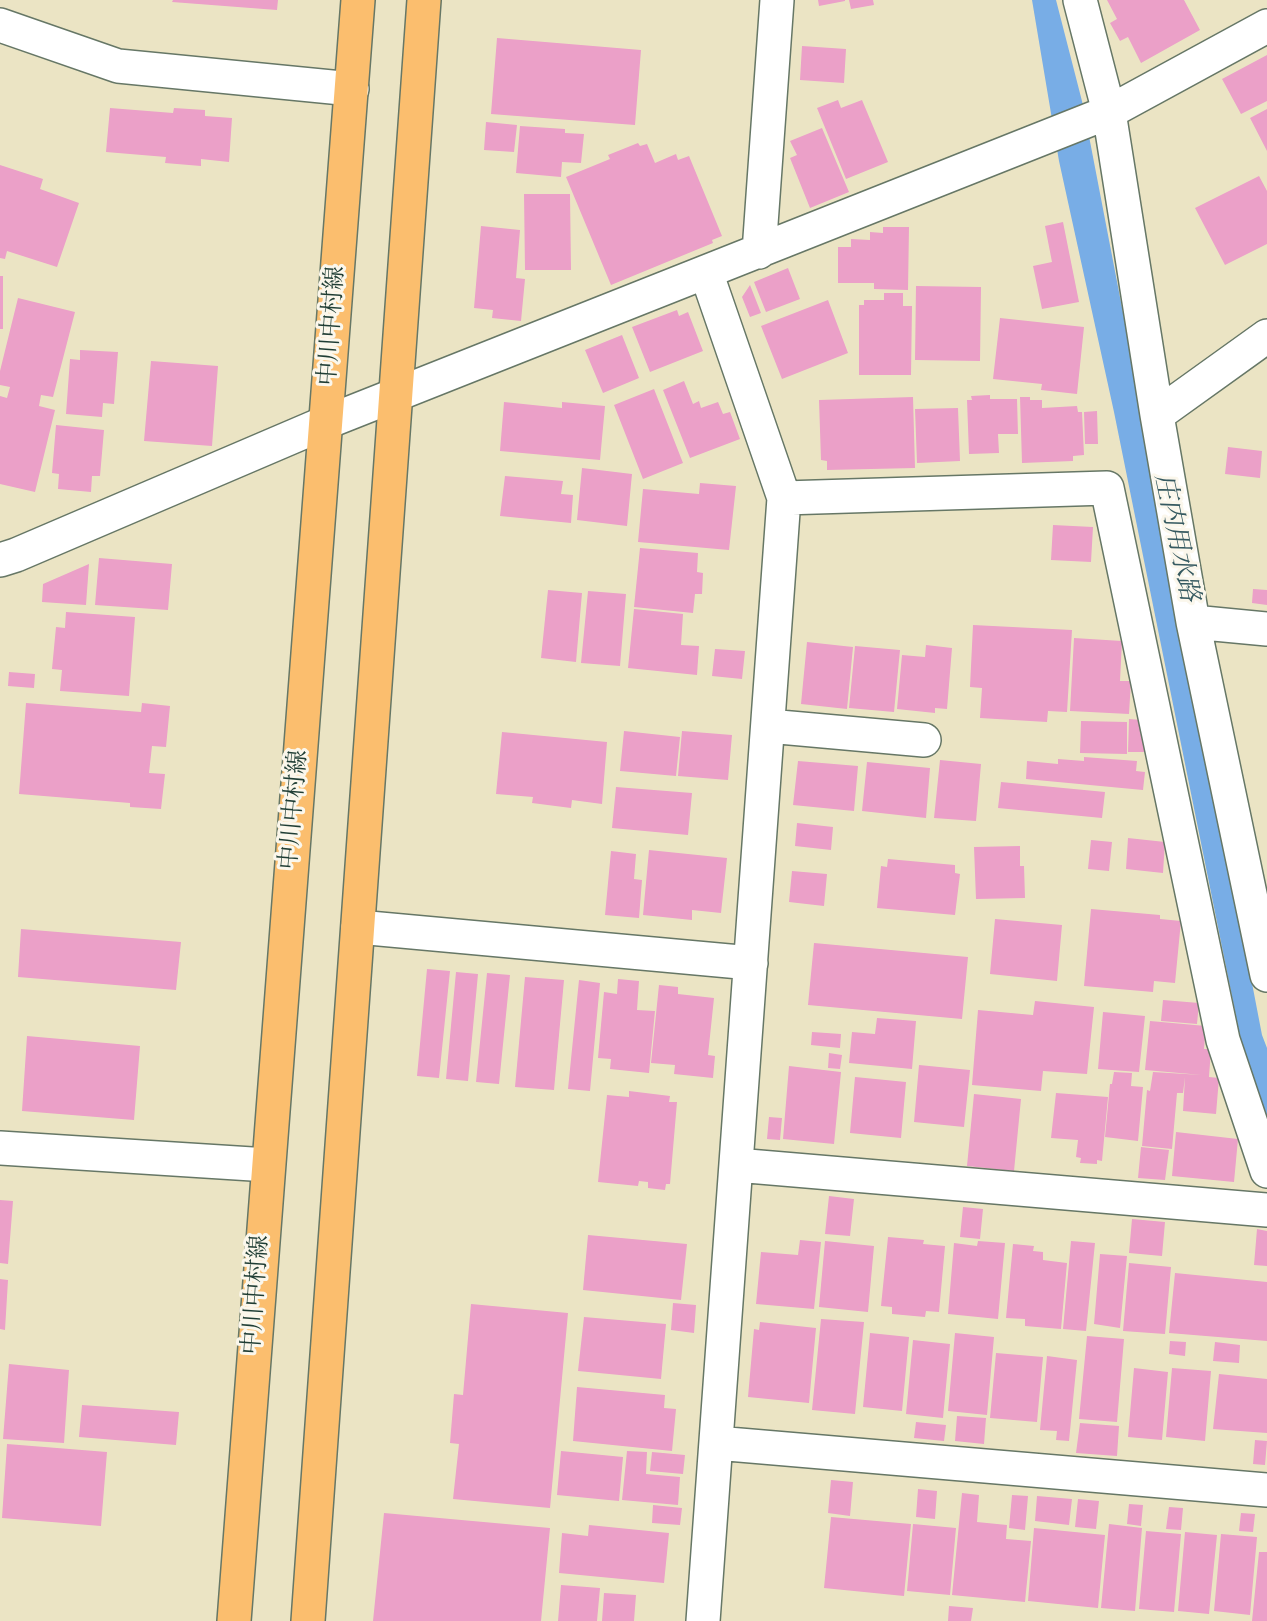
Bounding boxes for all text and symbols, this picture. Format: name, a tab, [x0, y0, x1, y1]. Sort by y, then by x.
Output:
street label: 中川中村線	[315, 265, 353, 387]
water label: 庄内用水路	[1145, 471, 1203, 605]
street label: 中川中村線	[276, 749, 316, 871]
street label: 中川中村線	[239, 1234, 277, 1356]

